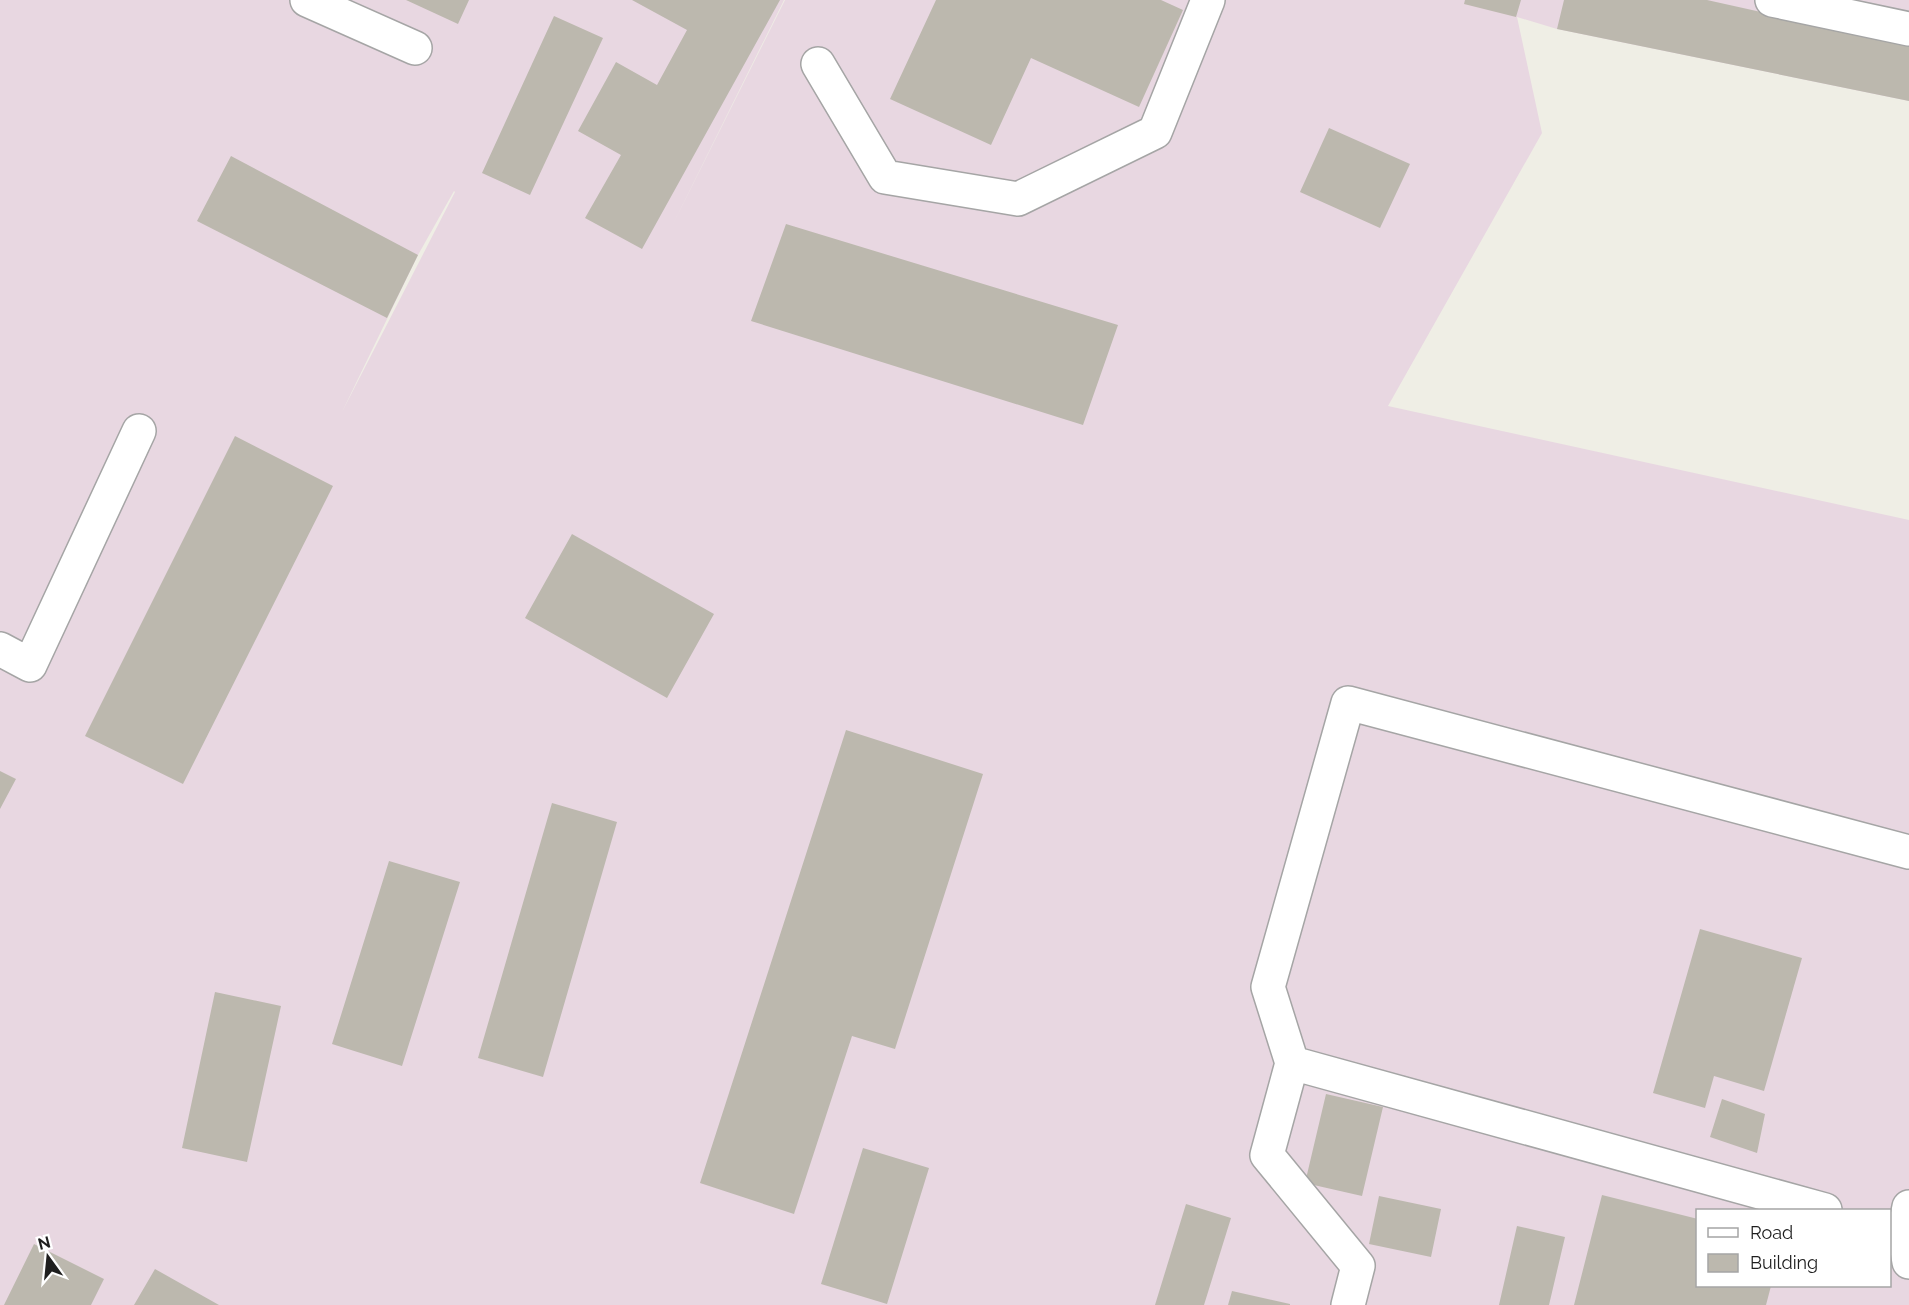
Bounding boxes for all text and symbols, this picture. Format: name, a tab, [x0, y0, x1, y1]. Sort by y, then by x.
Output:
legend	[1696, 1209, 1891, 1287]
text: Road	[1750, 1222, 1793, 1243]
north arrow	[18, 1227, 78, 1287]
text: N	[36, 1232, 53, 1254]
text: Building	[1750, 1252, 1818, 1273]

